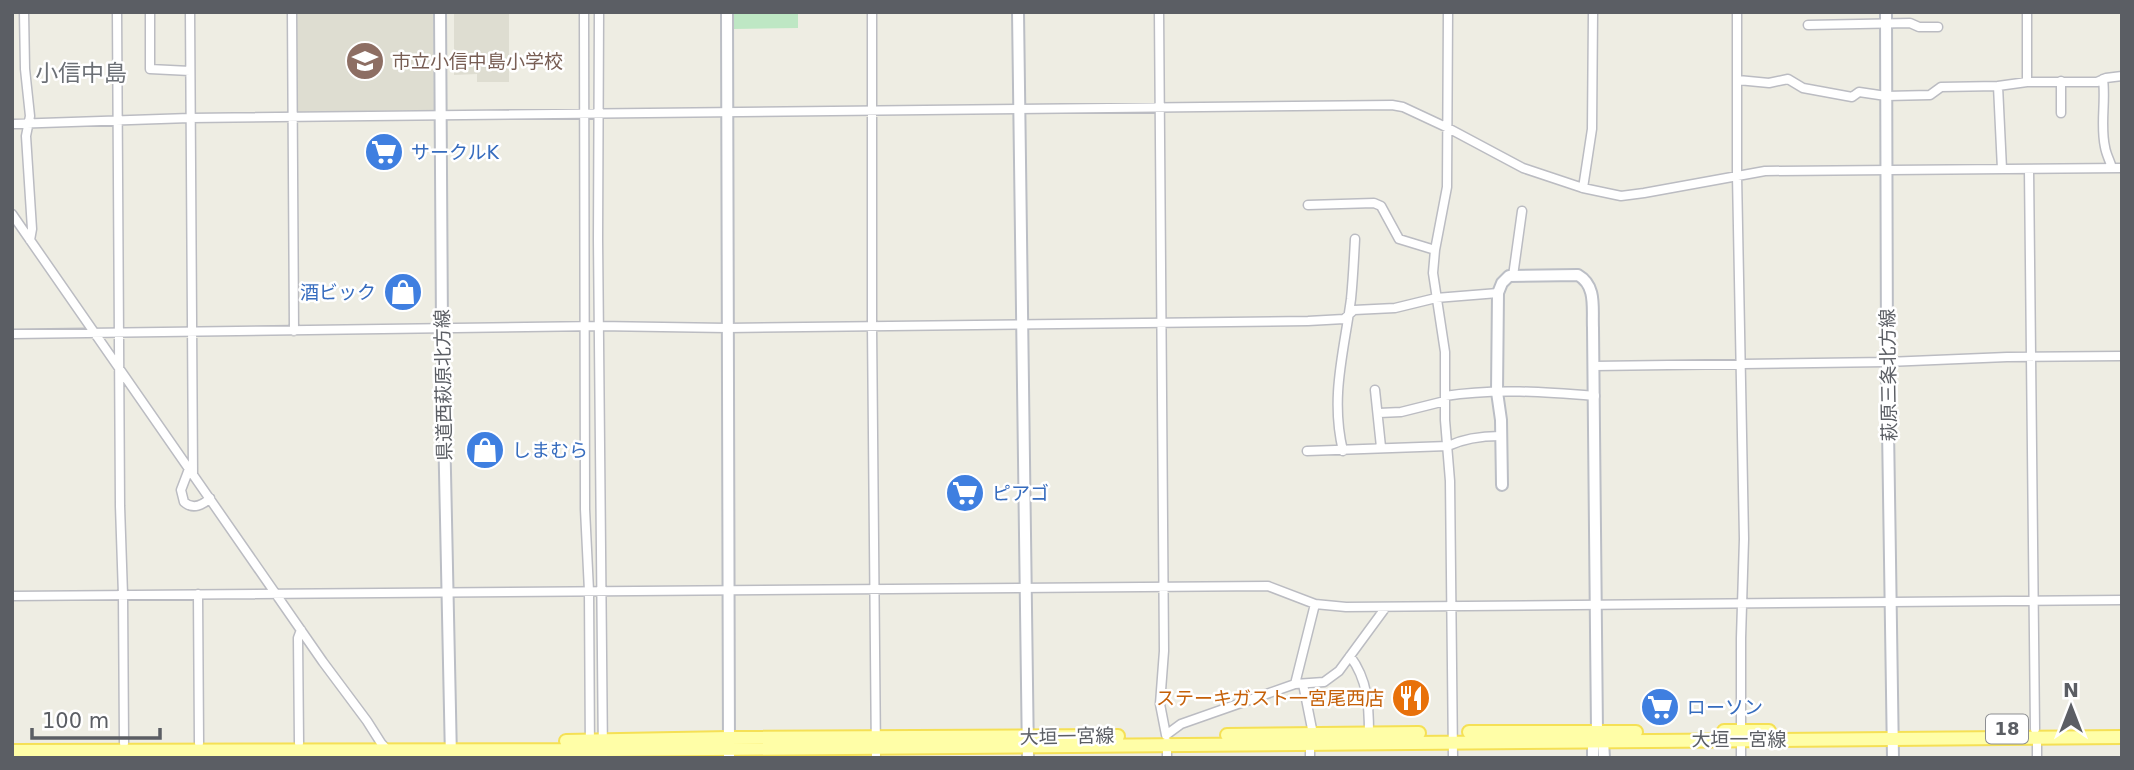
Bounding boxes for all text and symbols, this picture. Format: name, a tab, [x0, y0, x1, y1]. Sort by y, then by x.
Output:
school or university icon: 市立小信中島小学校	[344, 40, 386, 82]
place label: 市立小信中島小学校	[392, 50, 563, 72]
district label: 小信中島	[35, 60, 127, 86]
supermarket icon: サークルK	[363, 131, 405, 173]
place label: サークルK	[411, 141, 499, 163]
shop icon: 酒ビック	[382, 271, 424, 313]
place label: 酒ビック	[300, 281, 376, 303]
street label: 萩原三条北方線	[1876, 308, 1900, 442]
street label: 県道西萩原北方線	[431, 309, 455, 461]
shop icon: しまむら	[464, 429, 506, 471]
place label: しまむら	[512, 439, 588, 461]
supermarket icon: ピアゴ	[944, 472, 986, 514]
place label: ピアゴ	[992, 482, 1049, 504]
north arrow	[2036, 672, 2106, 742]
restaurant icon: ステーキガスト一宮尾西店	[1390, 677, 1432, 719]
text: N	[2063, 679, 2079, 701]
supermarket icon: ローソン	[1639, 686, 1681, 728]
place label: ステーキガスト一宮尾西店	[1156, 687, 1384, 709]
scale bar	[32, 696, 159, 740]
place label: ローソン	[1687, 696, 1763, 718]
text: 100 m	[42, 709, 109, 733]
road number: 18	[1986, 714, 2028, 744]
street label: 大垣一宮線	[1019, 724, 1115, 748]
street label: 大垣一宮線	[1691, 728, 1787, 750]

